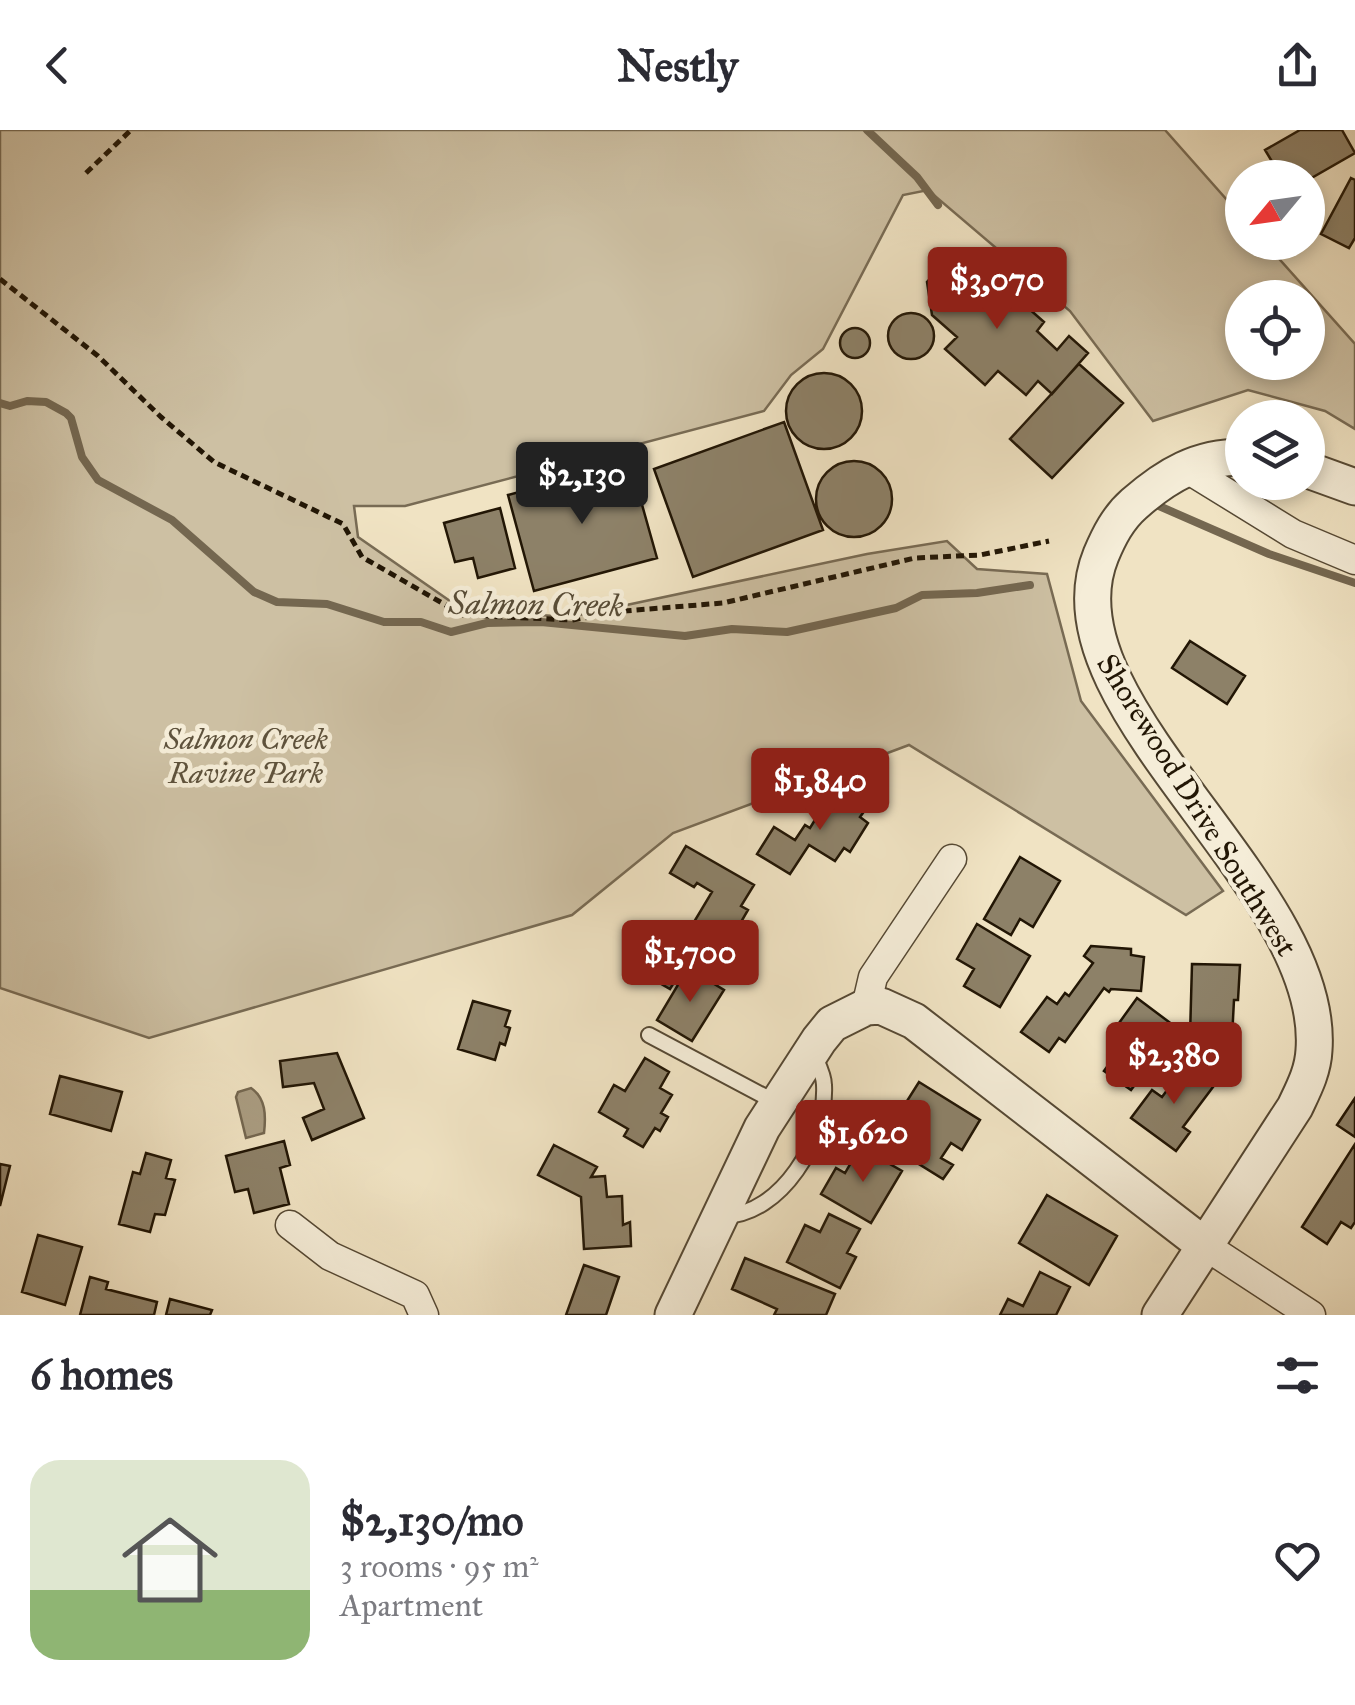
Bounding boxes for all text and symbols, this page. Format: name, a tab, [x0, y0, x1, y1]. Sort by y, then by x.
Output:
icon: back	[30, 38, 85, 93]
text: Nestly	[617, 38, 738, 93]
icon: share	[1270, 38, 1325, 93]
north arrow	[1225, 160, 1325, 260]
map controls	[1225, 160, 1325, 500]
pin: $3,070	[916, 247, 1078, 332]
text: $3,070	[950, 260, 1044, 299]
button: locate	[1225, 280, 1325, 380]
button: layers	[1225, 400, 1325, 500]
pin: $2,130	[501, 442, 663, 527]
text: $2,130	[538, 455, 626, 494]
water label: Salmon Creek	[447, 583, 624, 626]
street label: Shorewood Drive Southwest	[1089, 647, 1305, 963]
park label: Salmon Creek Ravine Park	[163, 721, 328, 791]
pin: $1,840	[739, 748, 901, 833]
text: $1,840	[773, 761, 867, 800]
pin: $1,700	[609, 920, 771, 1005]
text: $1,700	[644, 933, 736, 972]
pin: $2,380	[1093, 1022, 1255, 1107]
text: $2,380	[1128, 1035, 1220, 1074]
pin: $1,620	[782, 1100, 944, 1185]
text: $1,620	[818, 1113, 908, 1152]
icon: filters	[1270, 1348, 1325, 1403]
text: 6 homes	[30, 1349, 173, 1401]
text: $2,130/mo	[340, 1495, 523, 1547]
icon: home	[110, 1500, 230, 1620]
icon: heart	[1270, 1533, 1325, 1588]
text: 3 rooms · 95 m²	[340, 1547, 539, 1586]
text: Apartment	[340, 1586, 483, 1625]

